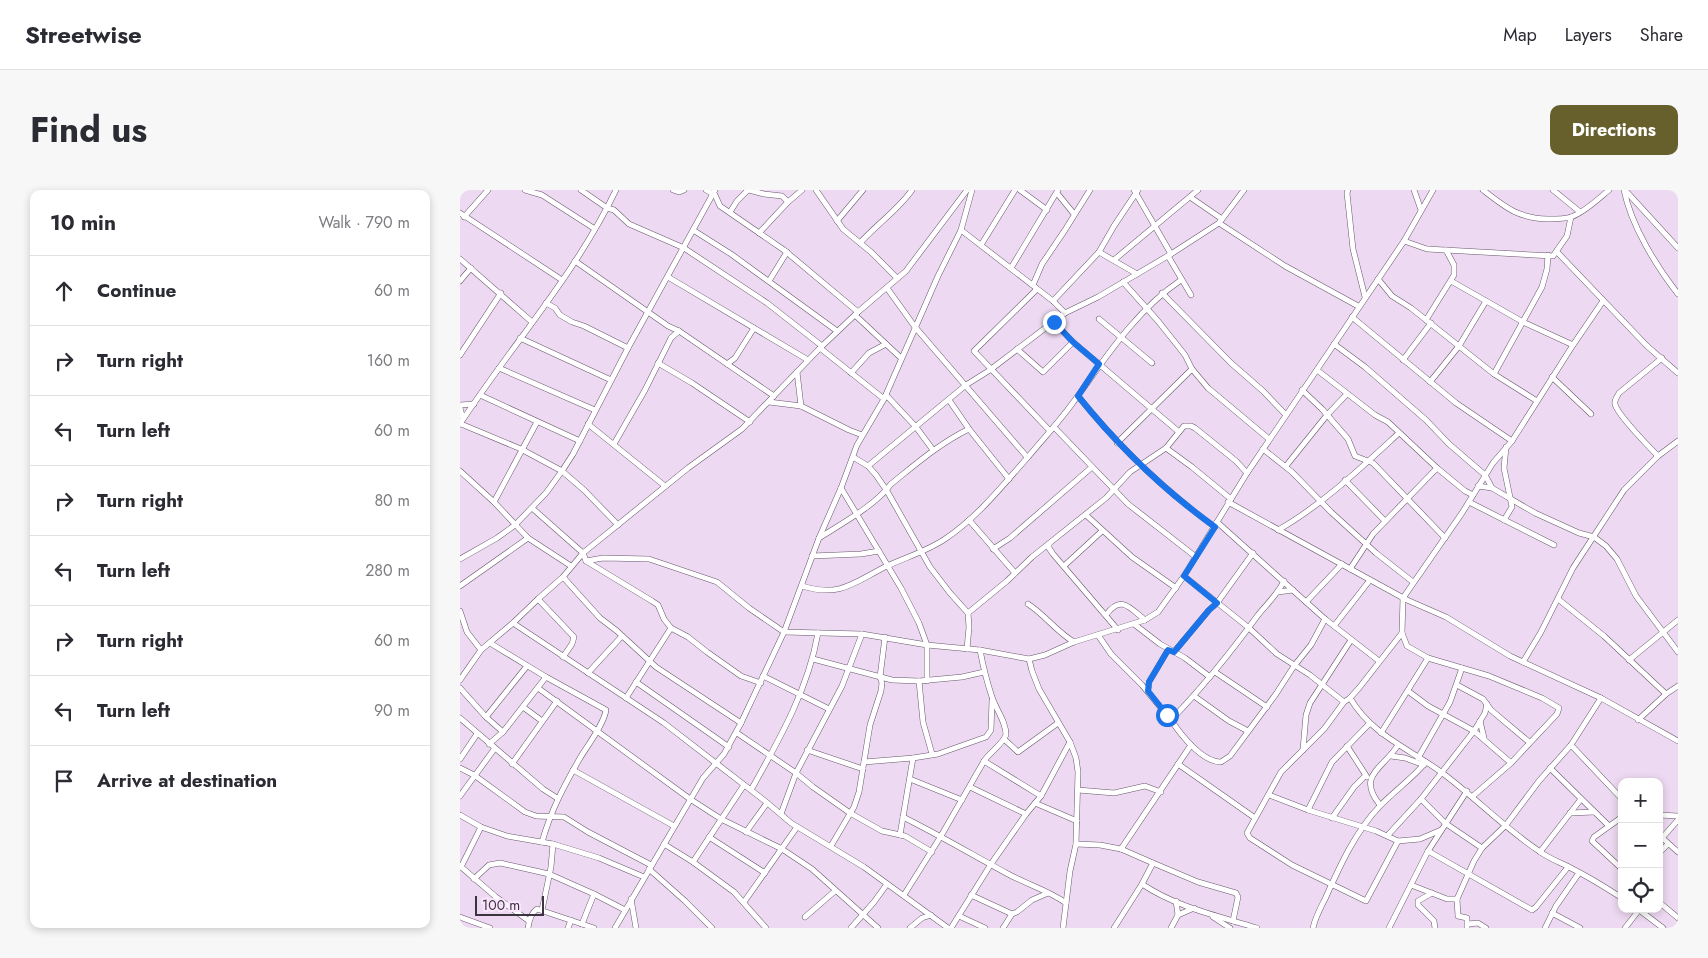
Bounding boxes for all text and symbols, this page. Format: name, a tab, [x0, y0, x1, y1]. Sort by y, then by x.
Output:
text: Streetwise	[25, 17, 142, 52]
text: Map	[1503, 22, 1537, 48]
text: Layers	[1565, 22, 1612, 48]
text: Share	[1640, 22, 1683, 48]
text: Find us	[30, 105, 147, 155]
button: Directions	[1550, 105, 1678, 155]
text: 10 min	[50, 208, 116, 238]
text: Walk · 790 m	[318, 211, 410, 234]
icon: ahead	[50, 277, 78, 305]
text: Continue	[97, 277, 176, 304]
text: 60 m	[374, 279, 410, 302]
route end	[1043, 311, 1066, 334]
icon: right	[50, 347, 78, 375]
text: Turn right	[97, 347, 183, 374]
text: 160 m	[367, 349, 410, 372]
icon: left	[50, 417, 78, 445]
text: Turn left	[97, 417, 170, 444]
text: 60 m	[374, 419, 410, 442]
icon: right	[50, 487, 78, 515]
text: Turn right	[97, 487, 183, 514]
text: 80 m	[374, 489, 410, 512]
icon: left	[50, 557, 78, 585]
text: Turn left	[97, 557, 170, 584]
text: 280 m	[365, 559, 410, 582]
icon: right	[50, 627, 78, 655]
text: Turn right	[97, 627, 183, 654]
text: 60 m	[374, 629, 410, 652]
icon: left	[50, 697, 78, 725]
text: Turn left	[97, 697, 170, 724]
text: 90 m	[374, 699, 410, 722]
route start	[1156, 704, 1179, 727]
icon: arrive	[50, 767, 78, 795]
text: Arrive at destination	[97, 767, 277, 794]
map controls	[1618, 778, 1663, 913]
button: +	[1618, 778, 1663, 823]
button: −	[1618, 823, 1663, 868]
button: locate	[1618, 868, 1663, 913]
scale bar	[475, 893, 544, 916]
text: 100 m	[482, 895, 520, 915]

